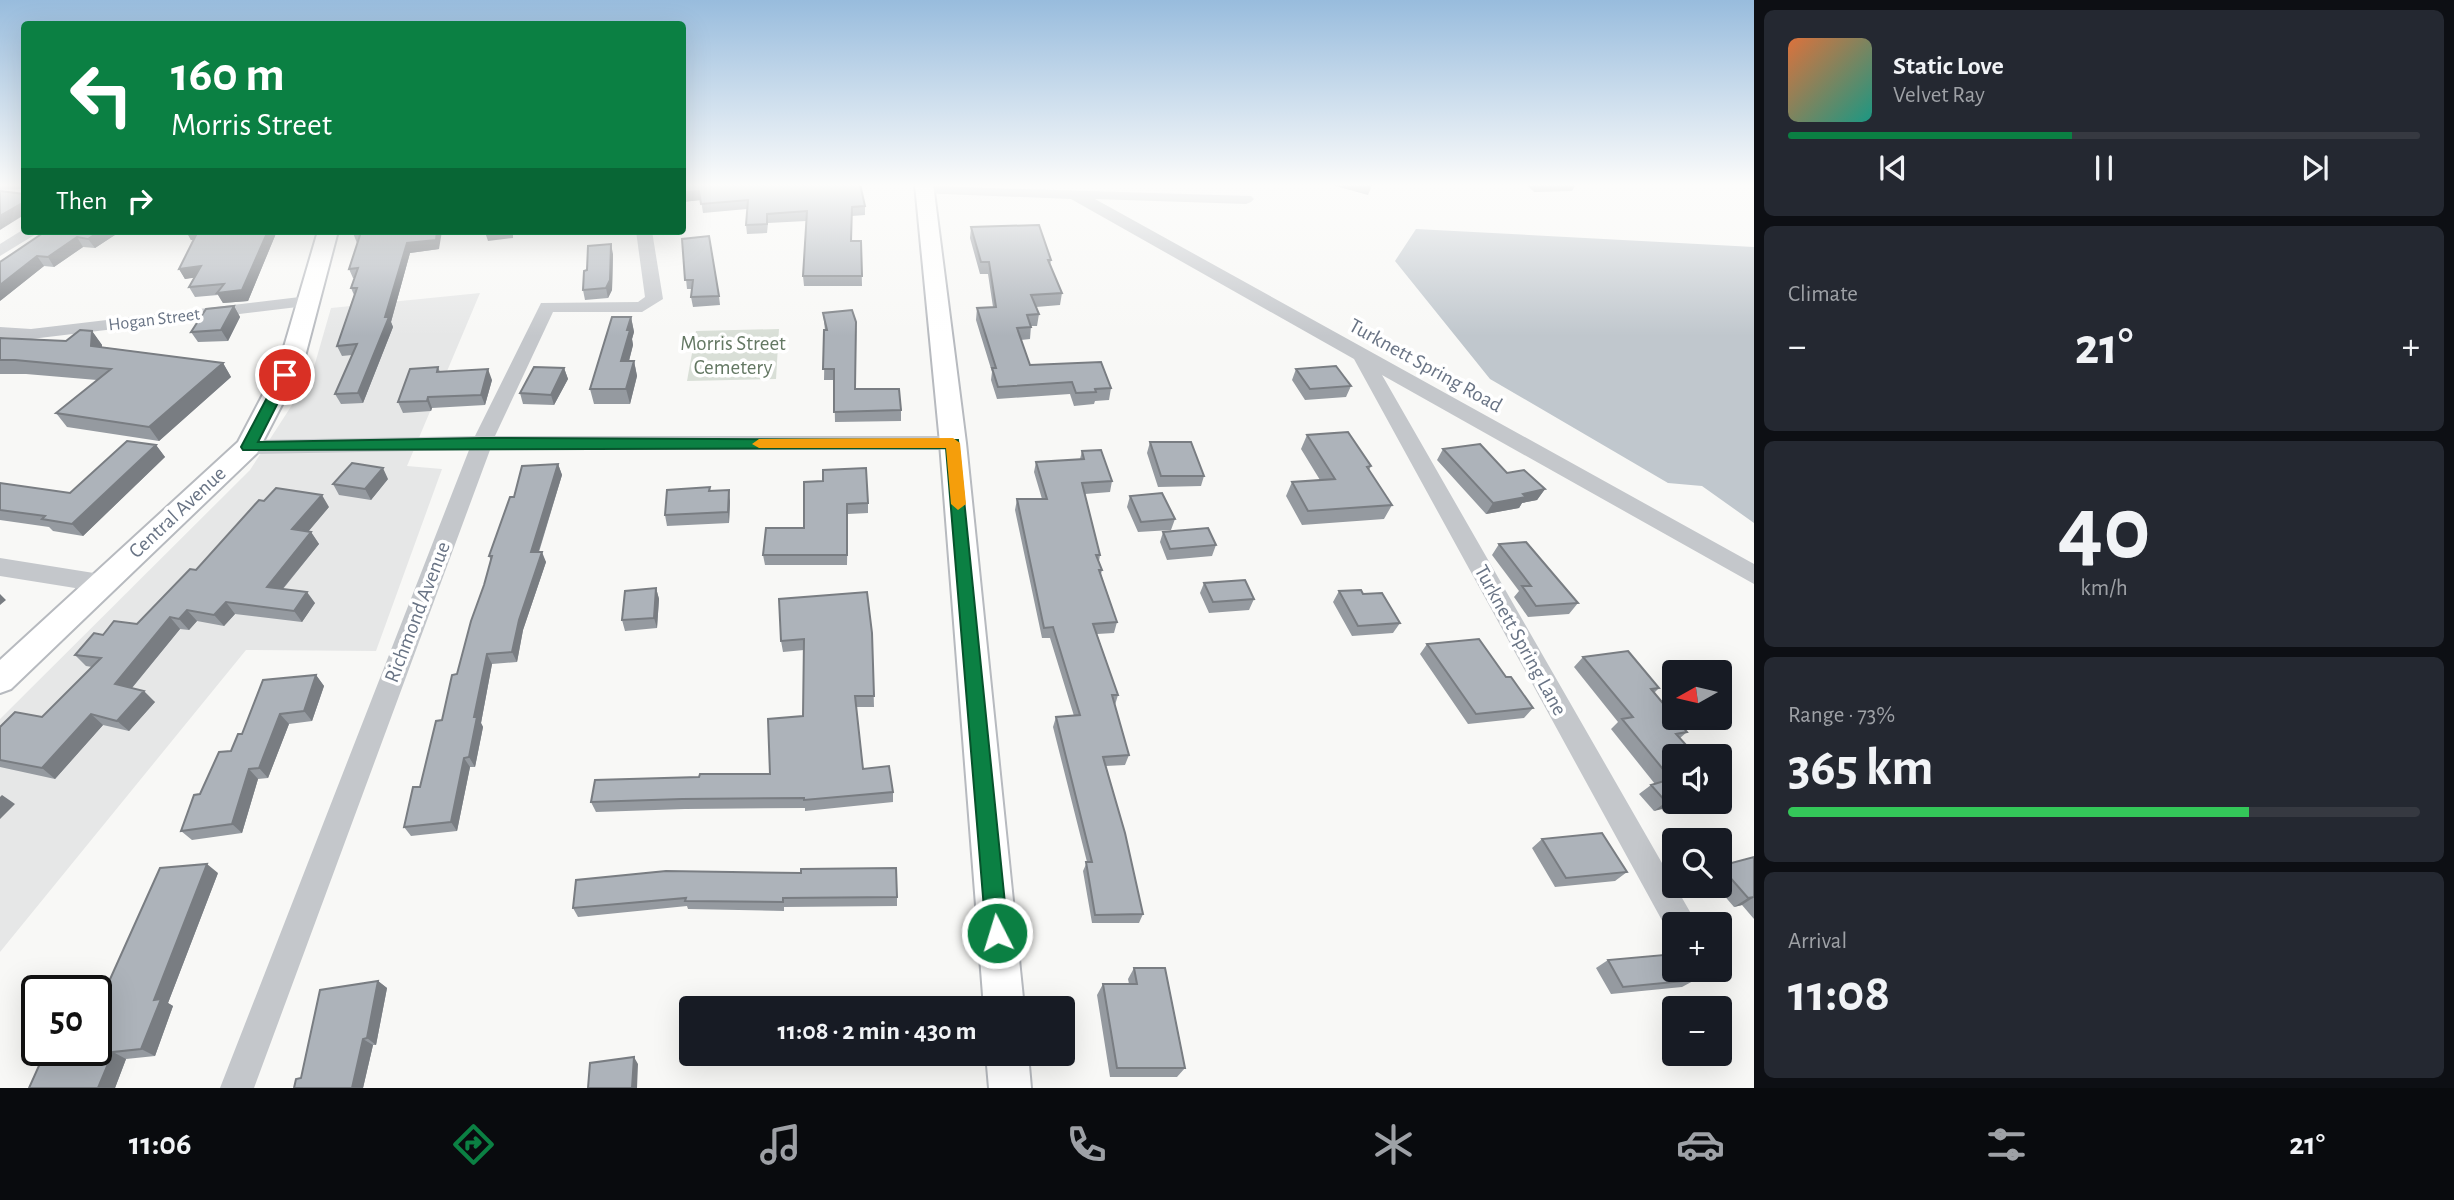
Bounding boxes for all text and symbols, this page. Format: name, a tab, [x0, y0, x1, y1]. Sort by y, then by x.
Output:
icon: left	[56, 49, 147, 140]
text: 160 m	[171, 51, 285, 100]
text: Static Love	[1893, 53, 2004, 79]
text: Velvet Ray	[1893, 84, 1985, 107]
text: Morris Street	[171, 109, 332, 141]
icon: previous	[1874, 149, 1912, 187]
icon: pause	[2085, 149, 2123, 187]
icon: next	[2296, 149, 2334, 187]
icon: right	[121, 182, 159, 220]
text: Then	[56, 188, 107, 214]
text: Climate	[1788, 283, 1858, 306]
street label: Hogan Street	[107, 305, 201, 335]
street label: Turknett Spring Road	[1346, 315, 1506, 416]
text: 21°	[2075, 321, 2133, 373]
text: −	[1788, 328, 1806, 366]
text: +	[2402, 328, 2420, 366]
park label: Morris Street Cemetery	[680, 333, 786, 378]
pin	[255, 345, 315, 405]
icon: arrive	[266, 356, 304, 394]
street label: Central Avenue	[125, 462, 230, 562]
text: 40	[2057, 484, 2151, 575]
street label: Richmond Avenue	[381, 539, 454, 685]
street label: Turknett Spring Lane	[1471, 561, 1571, 719]
text: km/h	[2080, 577, 2128, 600]
north arrow	[1662, 660, 1732, 730]
map controls	[1662, 660, 1732, 1066]
text: Range · 73%	[1788, 704, 1895, 727]
text: 365 km	[1788, 742, 1934, 794]
button: sound	[1662, 744, 1732, 814]
button: search	[1662, 828, 1732, 898]
position arrow	[960, 896, 1034, 970]
button: +	[1662, 912, 1732, 982]
text: Arrival	[1788, 930, 1847, 953]
text: 11:08	[1788, 968, 1890, 1020]
speed limit sign: 50	[21, 975, 112, 1066]
button: −	[1662, 996, 1732, 1066]
text: 11:08 · 2 min · 430 m	[777, 1018, 977, 1044]
icon: directions	[449, 1120, 498, 1169]
icon: music	[756, 1120, 805, 1169]
icon: phone	[1062, 1120, 1111, 1169]
icon: climate	[1369, 1120, 1418, 1169]
icon: car	[1676, 1120, 1725, 1169]
icon: filters	[1982, 1120, 2031, 1169]
text: 11:06	[129, 1128, 191, 1160]
text: 21°	[2289, 1128, 2325, 1160]

